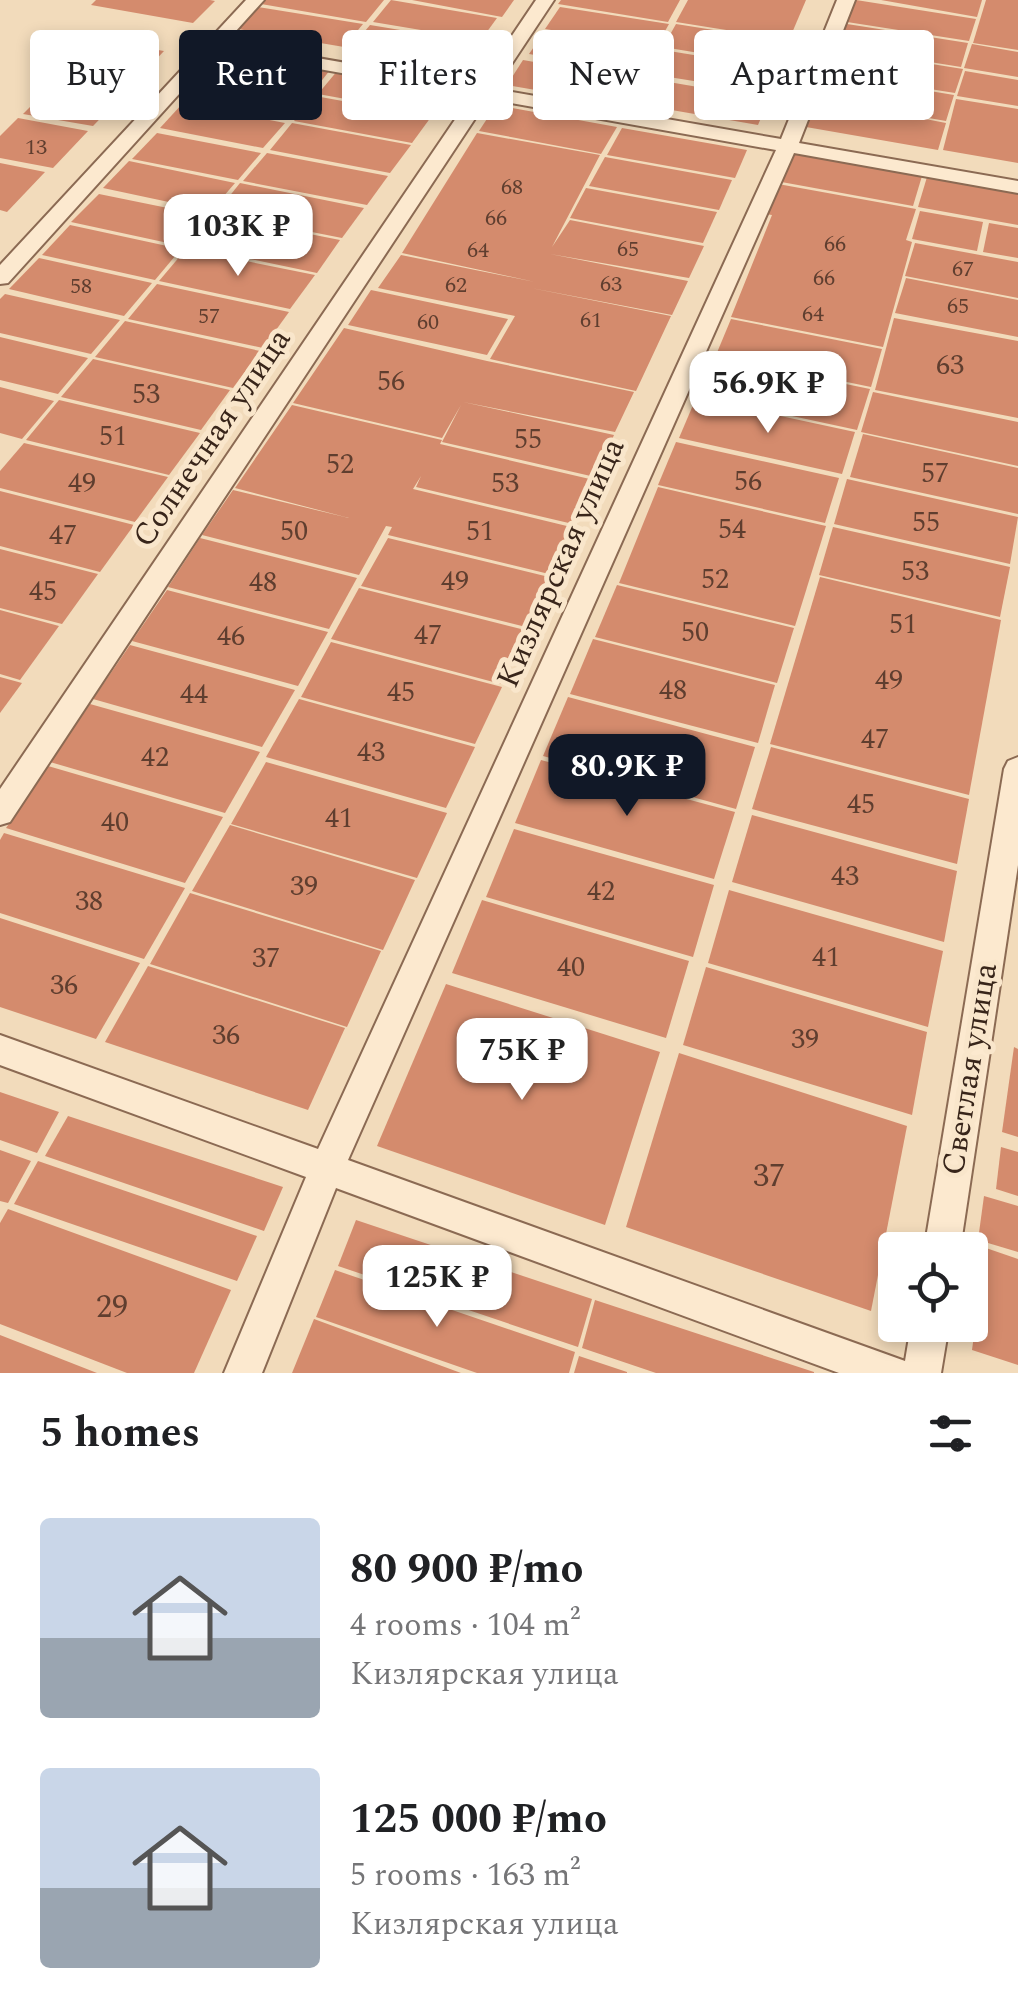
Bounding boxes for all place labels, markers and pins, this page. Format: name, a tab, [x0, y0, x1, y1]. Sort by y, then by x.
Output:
pin: 103K ₽	[157, 194, 319, 279]
pin: 56.9K ₽	[676, 351, 860, 436]
pin: 80.9K ₽	[535, 734, 719, 819]
pin: 75K ₽	[452, 1018, 592, 1103]
pin: 125K ₽	[356, 1245, 518, 1330]

